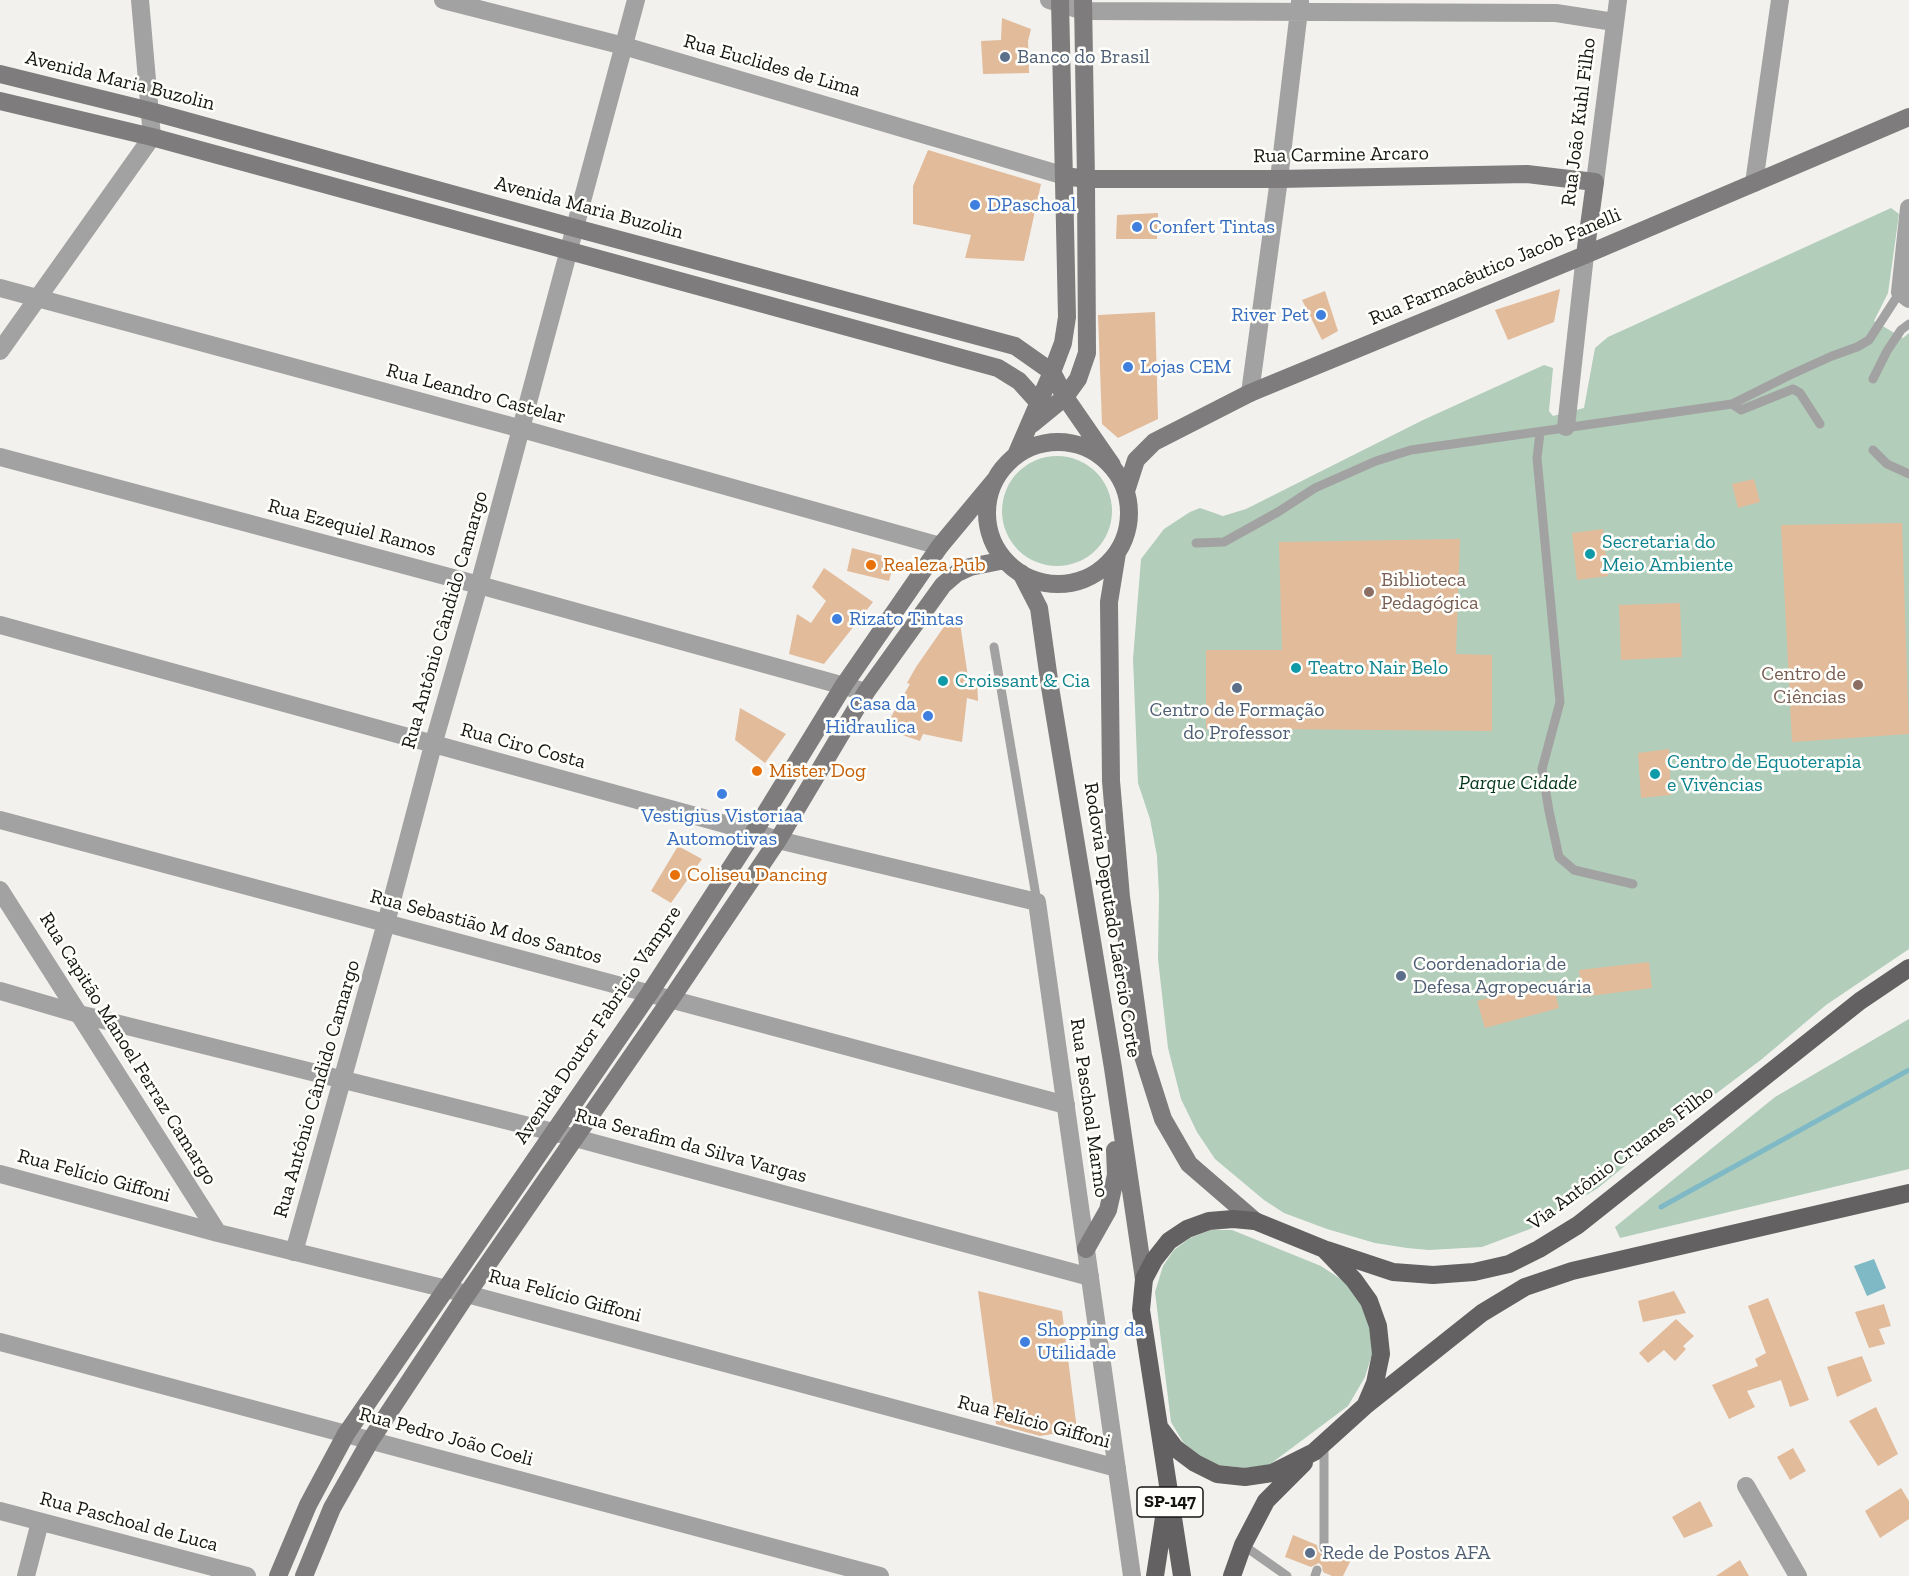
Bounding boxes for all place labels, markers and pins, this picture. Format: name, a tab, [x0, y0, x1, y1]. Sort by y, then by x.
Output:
place label: Banco do Brasil	[1017, 45, 1150, 69]
marker: Banco do Brasil	[998, 50, 1012, 64]
place label: DPaschoal	[987, 193, 1076, 217]
marker: DPaschoal	[968, 198, 982, 212]
place label: Confert Tintas	[1149, 215, 1275, 239]
marker: Confert Tintas	[1130, 220, 1144, 234]
place label: River Pet	[1231, 303, 1309, 327]
marker: River Pet	[1314, 308, 1328, 322]
place label: Lojas CEM	[1140, 355, 1231, 379]
marker: Lojas CEM	[1121, 360, 1135, 374]
place label: Secretaria do Meio Ambiente	[1602, 530, 1733, 577]
marker: Secretaria do Meio Ambiente	[1583, 547, 1597, 561]
place label: Realeza Pub	[883, 553, 986, 577]
marker: Realeza Pub	[864, 558, 878, 572]
place label: Biblioteca Pedagógica	[1381, 568, 1479, 615]
marker: Biblioteca Pedagógica	[1362, 585, 1376, 599]
place label: Rizato Tintas	[849, 607, 963, 631]
marker: Rizato Tintas	[830, 612, 844, 626]
place label: Teatro Nair Belo	[1308, 656, 1448, 680]
marker: Teatro Nair Belo	[1289, 661, 1303, 675]
place label: Centro de Ciências	[1761, 662, 1846, 709]
place label: Croissant & Cia	[955, 669, 1090, 693]
marker: Croissant & Cia	[936, 674, 950, 688]
marker: Centro de Ciências	[1851, 678, 1865, 692]
marker: Centro de Formação do Professor	[1230, 681, 1244, 695]
place label: Casa da Hidraulica	[825, 692, 916, 739]
place label: Centro de Formação do Professor	[1150, 698, 1324, 745]
marker: Casa da Hidraulica	[921, 709, 935, 723]
place label: Centro de Equoterapia e Vivências	[1667, 750, 1861, 797]
place label: Mister Dog	[769, 759, 866, 783]
marker: Mister Dog	[750, 764, 764, 778]
marker: Centro de Equoterapia e Vivências	[1648, 767, 1662, 781]
marker: Vestigius Vistoriaa Automotivas	[715, 787, 729, 801]
place label: Vestigius Vistoriaa Automotivas	[641, 804, 803, 851]
place label: Coliseu Dancing	[687, 863, 827, 887]
marker: Coliseu Dancing	[668, 868, 682, 882]
place label: Coordenadoria de Defesa Agropecuária	[1413, 952, 1592, 999]
marker: Coordenadoria de Defesa Agropecuária	[1394, 969, 1408, 983]
place label: Shopping da Utilidade	[1037, 1318, 1144, 1365]
marker: Shopping da Utilidade	[1018, 1335, 1032, 1349]
place label: Rede de Postos AFA	[1322, 1541, 1490, 1565]
marker: Rede de Postos AFA	[1303, 1546, 1317, 1560]

